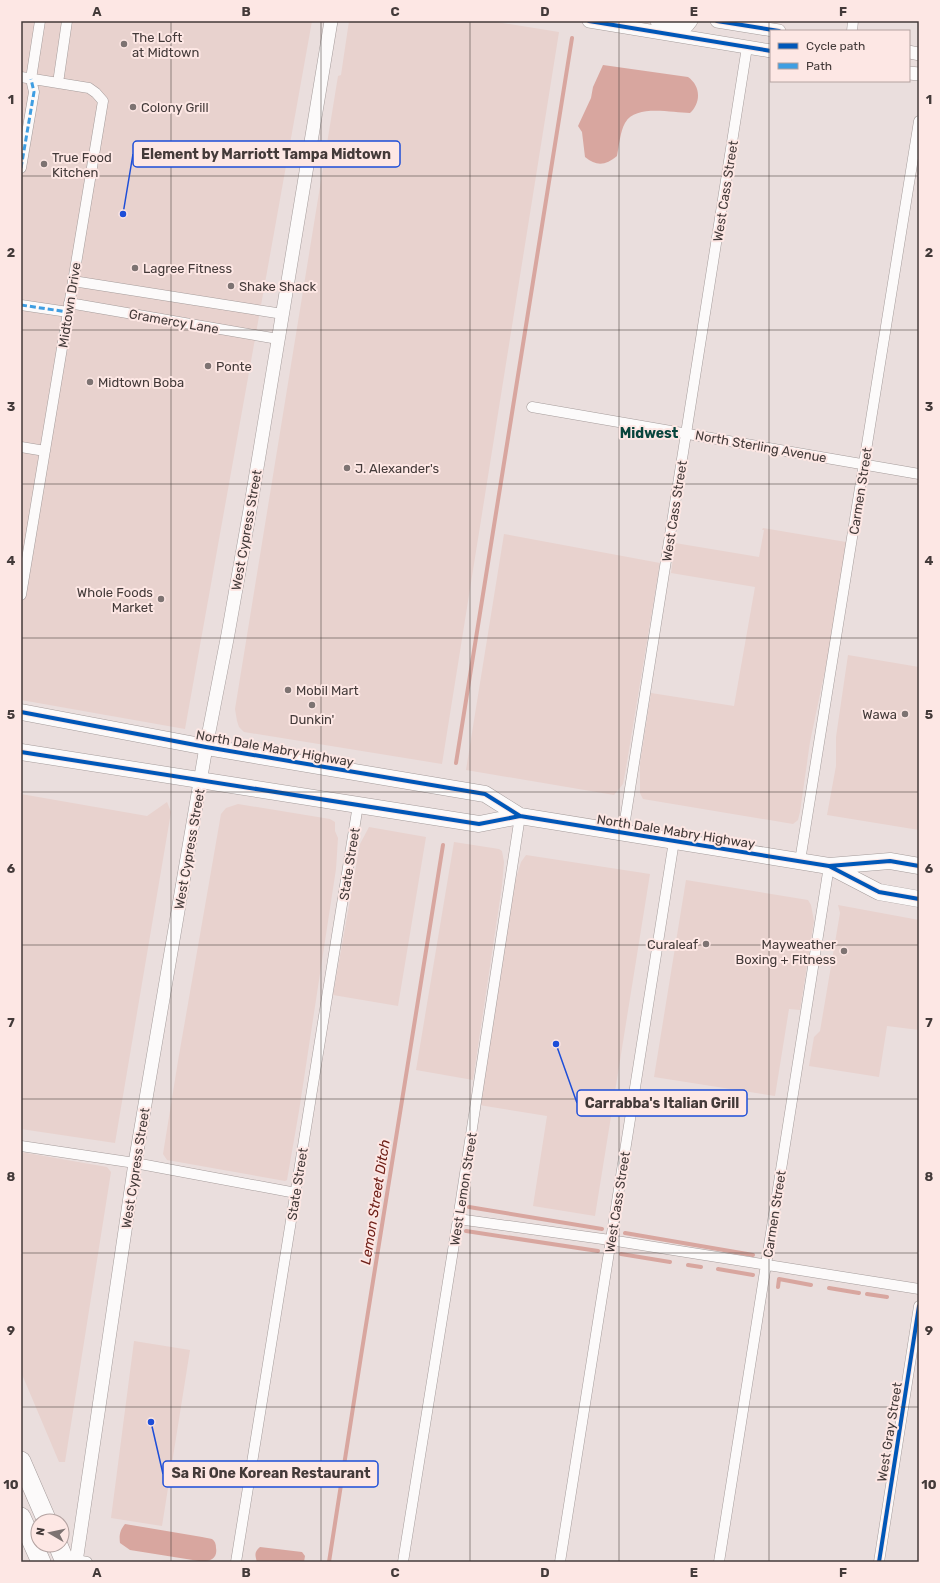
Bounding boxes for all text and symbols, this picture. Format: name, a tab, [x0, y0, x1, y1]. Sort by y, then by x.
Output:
text: A	[92, 4, 102, 19]
text: B	[241, 4, 251, 19]
text: C	[390, 4, 400, 19]
text: D	[540, 4, 550, 19]
text: E	[690, 4, 698, 19]
text: F	[839, 4, 847, 19]
place label: The Loft at Midtown	[132, 30, 199, 60]
legend	[770, 30, 910, 82]
marker: The Loft at Midtown	[119, 39, 129, 49]
text: Cycle path	[806, 39, 865, 53]
text: Path	[806, 59, 832, 73]
text: 1	[8, 92, 14, 107]
text: 1	[926, 92, 932, 107]
place label: Colony Grill	[141, 100, 209, 115]
marker: Colony Grill	[128, 102, 138, 112]
street label: West Cass Street	[710, 139, 741, 243]
callout: Element by Marriott Tampa Midtown	[133, 141, 400, 167]
text: Element by Marriott Tampa Midtown	[141, 146, 391, 163]
place label: True Food Kitchen	[52, 150, 112, 180]
marker: True Food Kitchen	[39, 159, 49, 169]
text: 2	[7, 245, 15, 260]
text: 2	[925, 245, 933, 260]
street label: Midtown Drive	[55, 261, 84, 349]
place label: Lagree Fitness	[143, 261, 232, 277]
marker: Lagree Fitness	[130, 263, 140, 273]
place label: Shake Shack	[239, 279, 316, 294]
marker: Shake Shack	[226, 281, 236, 291]
street label: Gramercy Lane	[128, 306, 220, 337]
place label: Ponte	[216, 359, 252, 374]
marker: Ponte	[203, 361, 213, 371]
place label: Midtown Boba	[98, 375, 184, 390]
marker: Midtown Boba	[85, 377, 95, 387]
text: 3	[7, 399, 16, 414]
text: 3	[925, 399, 934, 414]
district label: Midwest	[620, 425, 679, 442]
street label: North Sterling Avenue	[694, 428, 828, 466]
street label: Carmen Street	[846, 446, 875, 536]
street label: West Cass Street	[659, 459, 690, 563]
place label: J. Alexander's	[355, 461, 440, 476]
marker: J. Alexander's	[342, 463, 352, 473]
street label: West Cypress Street	[229, 469, 264, 591]
text: 4	[7, 553, 16, 568]
text: 4	[925, 553, 934, 568]
place label: Whole Foods Market	[77, 585, 153, 615]
marker: Whole Foods Market	[156, 594, 166, 604]
place label: Mobil Mart	[296, 683, 359, 698]
marker: Mobil Mart	[283, 685, 293, 695]
marker: Dunkin'	[307, 700, 317, 710]
text: 5	[7, 707, 15, 722]
place label: Wawa	[862, 707, 897, 722]
text: 5	[925, 707, 933, 722]
marker: Wawa	[900, 709, 910, 719]
place label: Dunkin'	[290, 712, 335, 727]
street label: North Dale Mabry Highway	[195, 727, 355, 771]
street label: West Cypress Street	[172, 788, 207, 910]
street label: North Dale Mabry Highway	[596, 812, 756, 852]
street label: State Street	[336, 827, 363, 902]
text: 6	[7, 861, 16, 876]
text: 6	[925, 861, 934, 876]
place label: Curaleaf	[647, 937, 698, 952]
place label: Mayweather Boxing + Fitness	[736, 937, 836, 968]
marker: Curaleaf	[701, 939, 711, 949]
marker: Mayweather Boxing + Fitness	[839, 946, 849, 956]
text: 7	[7, 1015, 15, 1030]
text: 7	[925, 1015, 933, 1030]
callout: Carrabba's Italian Grill	[577, 1090, 747, 1116]
text: Carrabba's Italian Grill	[585, 1095, 739, 1112]
street label: West Cypress Street	[119, 1107, 152, 1230]
street label: West Lemon Street	[447, 1131, 480, 1247]
water label: Lemon Street Ditch	[357, 1138, 394, 1266]
street label: State Street	[284, 1147, 311, 1222]
street label: West Cass Street	[602, 1150, 633, 1254]
text: 8	[7, 1169, 16, 1184]
street label: Carmen Street	[760, 1169, 789, 1259]
text: 8	[925, 1169, 934, 1184]
text: 9	[7, 1323, 15, 1338]
text: 9	[925, 1323, 933, 1338]
street label: West Gray Street	[874, 1381, 905, 1483]
callout: Sa Ri One Korean Restaurant	[163, 1461, 378, 1487]
text: Sa Ri One Korean Restaurant	[171, 1465, 371, 1482]
text: 10	[3, 1477, 19, 1492]
text: 10	[921, 1477, 937, 1492]
north arrow	[30, 1513, 70, 1553]
text: N	[34, 1527, 48, 1536]
text: A	[92, 1565, 102, 1580]
text: B	[241, 1565, 251, 1580]
text: C	[390, 1565, 400, 1580]
text: D	[540, 1565, 550, 1580]
text: E	[690, 1565, 698, 1580]
text: F	[839, 1565, 847, 1580]

